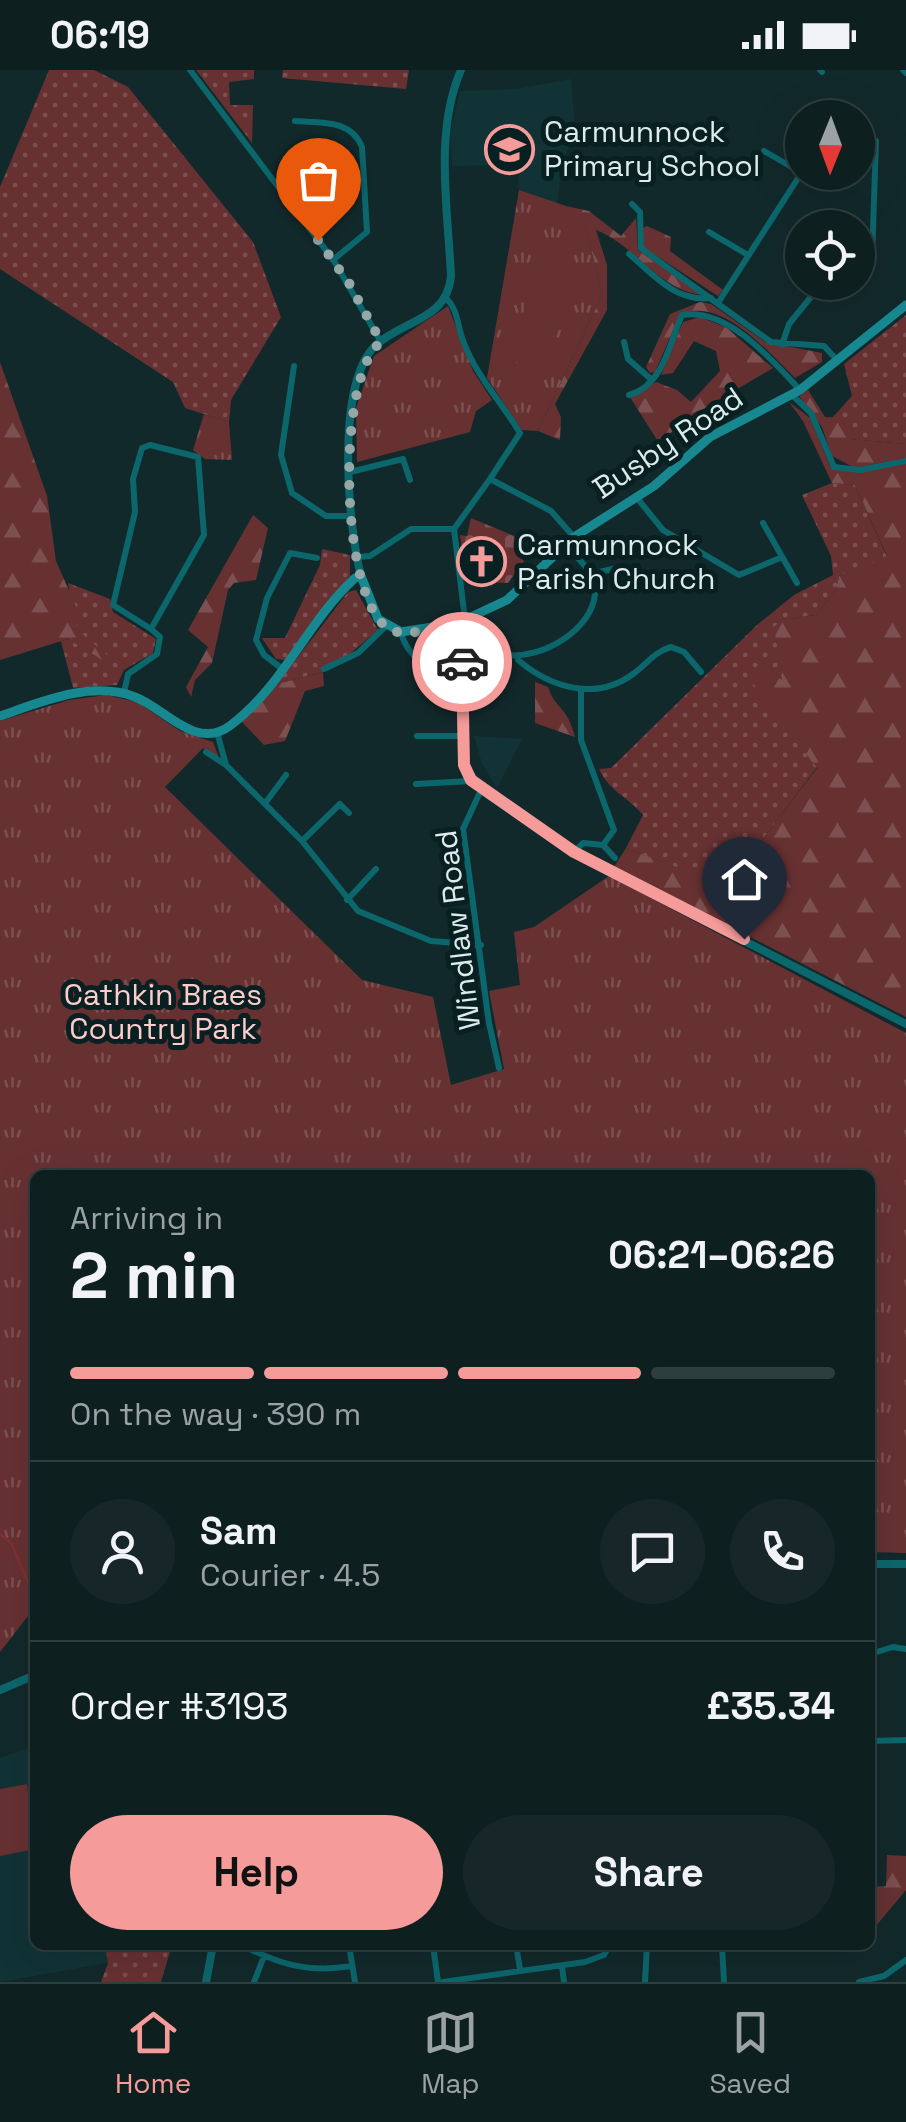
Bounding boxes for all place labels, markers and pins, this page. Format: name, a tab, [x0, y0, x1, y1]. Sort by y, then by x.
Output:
place label: Carmunnock Primary School	[544, 112, 760, 185]
school or university icon: Carmunnock Primary School	[483, 123, 535, 175]
pin	[276, 138, 361, 241]
place label: Carmunnock Parish Church	[517, 525, 715, 598]
church icon: Carmunnock Parish Church	[456, 536, 508, 588]
pin	[702, 837, 787, 940]

